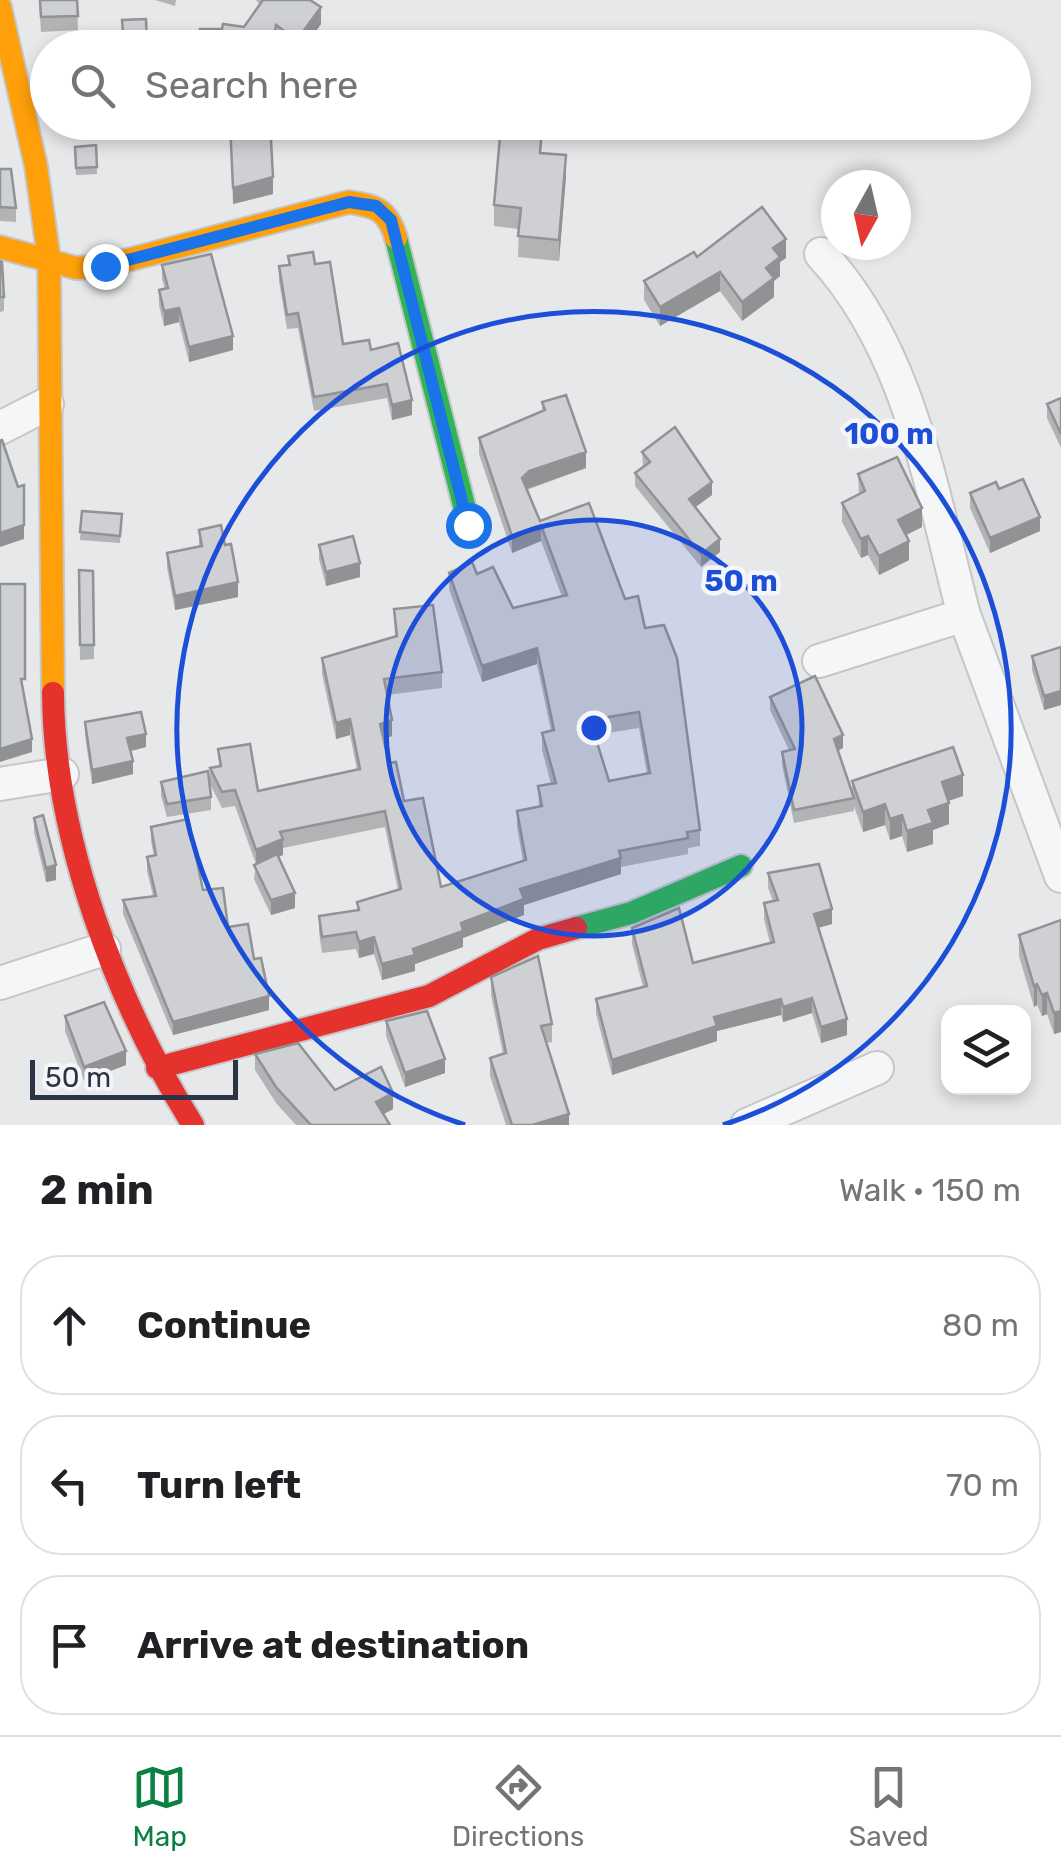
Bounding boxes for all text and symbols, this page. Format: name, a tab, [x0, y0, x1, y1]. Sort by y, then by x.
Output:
search box	[30, 30, 1031, 140]
icon: search	[65, 58, 120, 113]
text: Search here	[145, 62, 358, 108]
north arrow	[821, 170, 911, 260]
route end	[83, 244, 129, 290]
text: 100 m	[844, 416, 934, 452]
route start	[446, 503, 492, 549]
text: 50 m	[704, 563, 778, 599]
centre of rings	[576, 710, 612, 746]
map controls	[941, 1005, 1031, 1095]
button: layers	[941, 1005, 1031, 1095]
scale bar	[30, 1055, 238, 1100]
text: 50 m	[45, 1061, 111, 1094]
text: 2 min	[40, 1165, 154, 1215]
text: Walk · 150 m	[839, 1171, 1021, 1209]
icon: ahead	[42, 1298, 97, 1353]
text: Continue	[137, 1302, 311, 1348]
text: 80 m	[942, 1306, 1019, 1344]
icon: left	[42, 1458, 97, 1513]
text: Turn left	[137, 1462, 301, 1508]
text: 70 m	[946, 1466, 1019, 1504]
icon: arrive	[42, 1618, 97, 1673]
text: Arrive at destination	[137, 1622, 529, 1668]
tab: Map	[132, 1760, 187, 1853]
tab: Directions	[452, 1760, 584, 1853]
tab: Saved	[849, 1760, 929, 1853]

